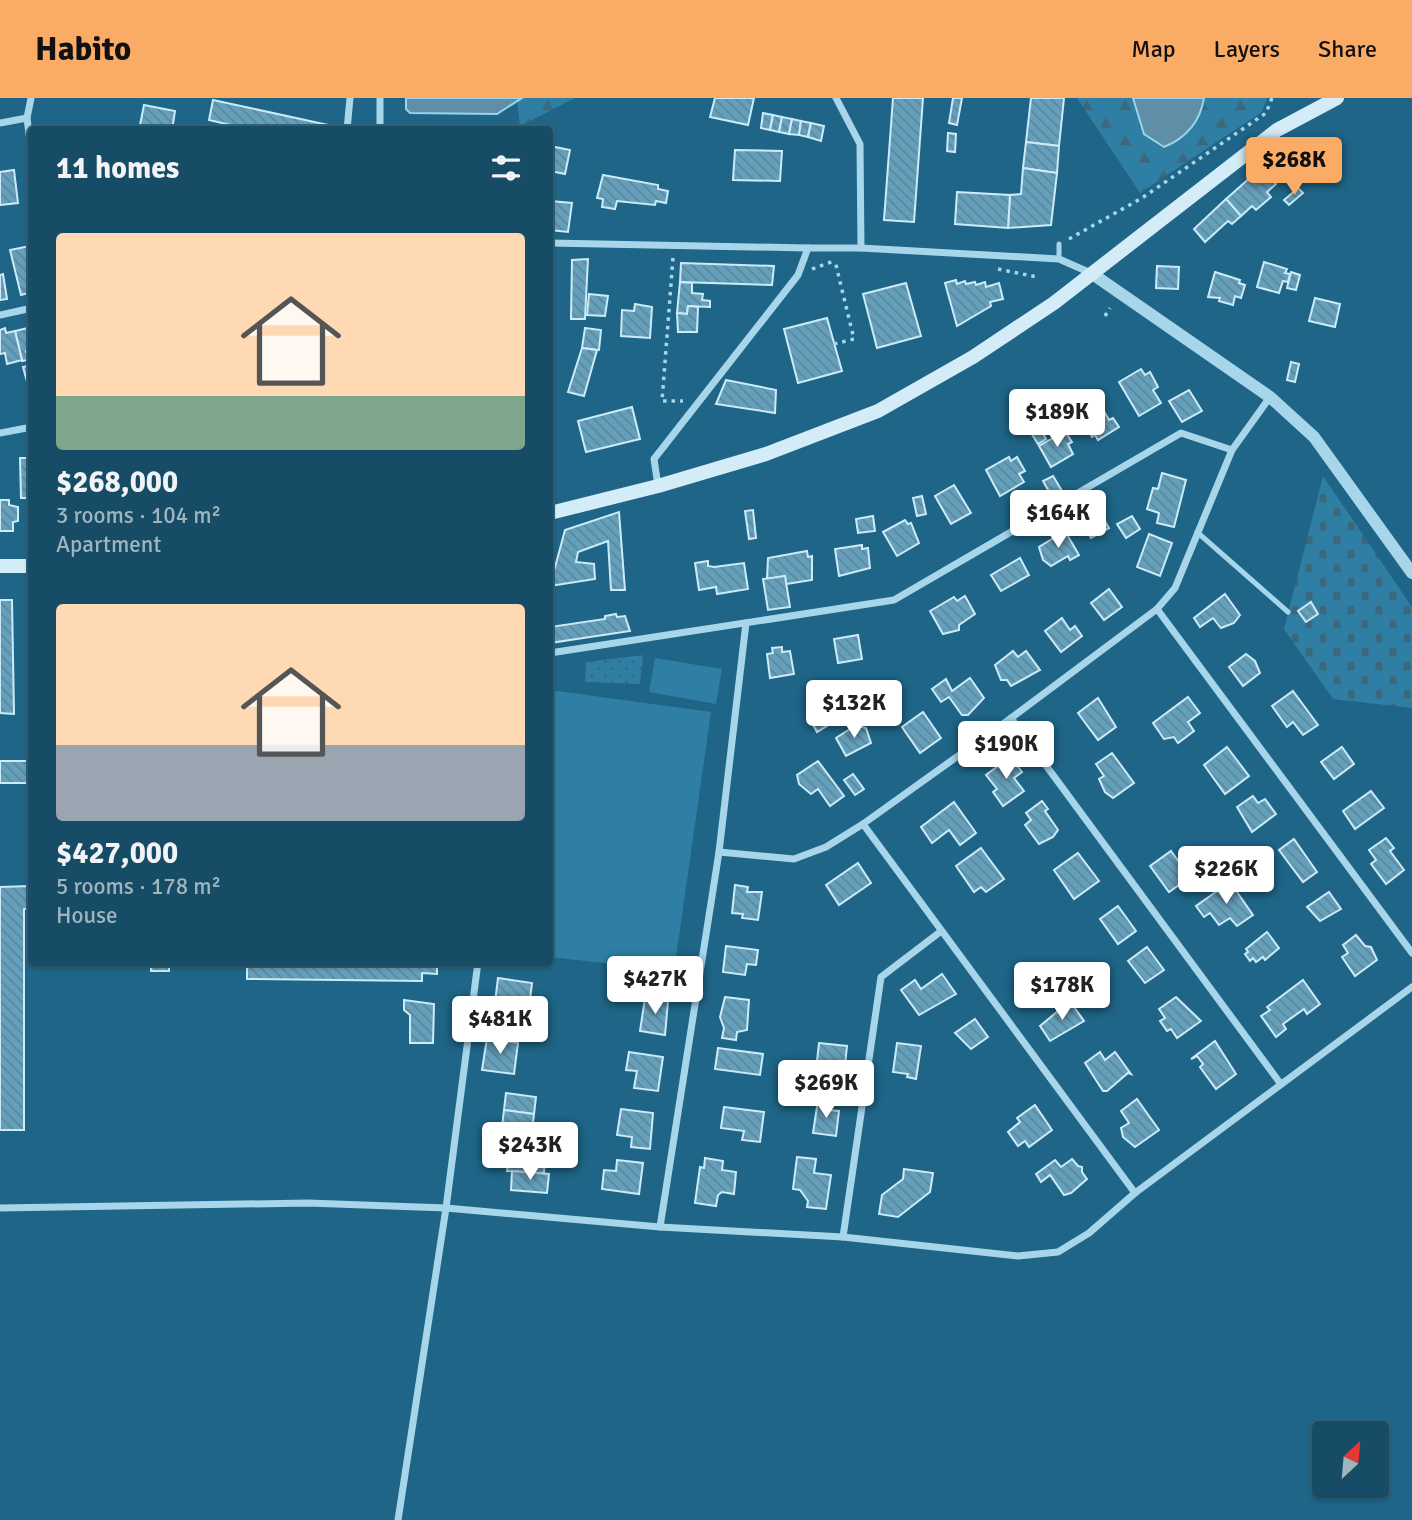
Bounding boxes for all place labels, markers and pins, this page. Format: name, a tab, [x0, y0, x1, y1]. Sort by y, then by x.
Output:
pin: $268K	[1245, 138, 1343, 197]
pin: $189K	[1008, 390, 1106, 449]
pin: $164K	[1009, 490, 1107, 550]
pin: $132K	[805, 680, 903, 740]
pin: $190K	[957, 722, 1055, 781]
pin: $226K	[1177, 846, 1275, 906]
pin: $427K	[606, 956, 704, 1016]
pin: $178K	[1013, 962, 1111, 1022]
pin: $481K	[451, 996, 549, 1056]
pin: $269K	[777, 1060, 875, 1120]
pin: $243K	[481, 1122, 579, 1182]

